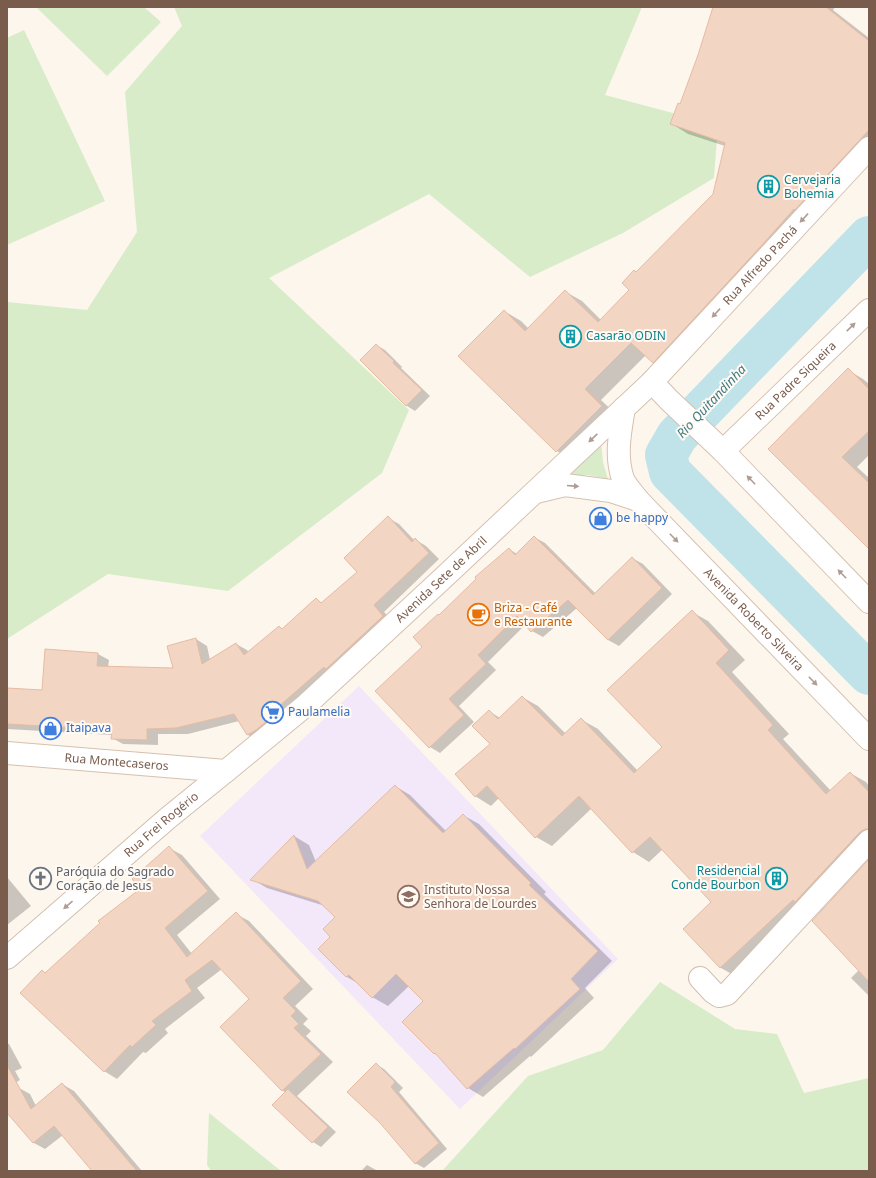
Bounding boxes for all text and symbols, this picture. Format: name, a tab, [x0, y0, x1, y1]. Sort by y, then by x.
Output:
place label: Cervejaria Bohemia	[784, 171, 841, 202]
building icon: Cervejaria Bohemia	[755, 174, 781, 200]
one-way arrow	[800, 212, 809, 223]
street label: Rua Alfredo Pachá	[719, 221, 801, 308]
one-way arrow	[711, 308, 721, 318]
one-way arrow	[846, 322, 856, 332]
building icon: Casarão ODIN	[558, 323, 584, 349]
place label: Casarão ODIN	[586, 327, 666, 344]
street label: Rua Padre Siqueira	[751, 337, 840, 424]
water label: Rio Quitandinha	[672, 360, 750, 442]
one-way arrow	[588, 433, 598, 442]
one-way arrow	[747, 476, 756, 485]
one-way arrow	[567, 482, 579, 489]
shop icon: be happy	[587, 505, 613, 531]
place label: be happy	[616, 509, 669, 526]
street label: Avenida Sete de Abril	[391, 532, 490, 626]
one-way arrow	[670, 533, 679, 543]
street label: Avenida Roberto Silveira	[700, 564, 808, 674]
one-way arrow	[837, 569, 847, 579]
place label: Briza - Café e Restaurante	[494, 599, 573, 630]
cafe icon: Briza - Café e Restaurante	[466, 602, 492, 628]
one-way arrow	[809, 676, 818, 686]
supermarket icon: Paulamelia	[260, 699, 286, 725]
place label: Paulamelia	[288, 703, 350, 720]
shop icon: Itaipava	[37, 715, 63, 741]
place label: Itaipava	[66, 719, 111, 736]
street label: Rua Montecaseros	[64, 749, 170, 774]
street label: Rua Frei Rogério	[120, 788, 202, 861]
place label: Residencial Conde Bourbon	[671, 862, 760, 893]
place label: Paróquia do Sagrado Coração de Jesus	[56, 863, 174, 894]
building icon: Residencial Conde Bourbon	[763, 865, 789, 891]
church icon: Paróquia do Sagrado Coração de Jesus	[27, 866, 53, 892]
place label: Instituto Nossa Senhora de Lourdes	[424, 881, 537, 912]
school or university icon: Instituto Nossa Senhora de Lourdes	[396, 884, 422, 910]
one-way arrow	[63, 900, 73, 909]

